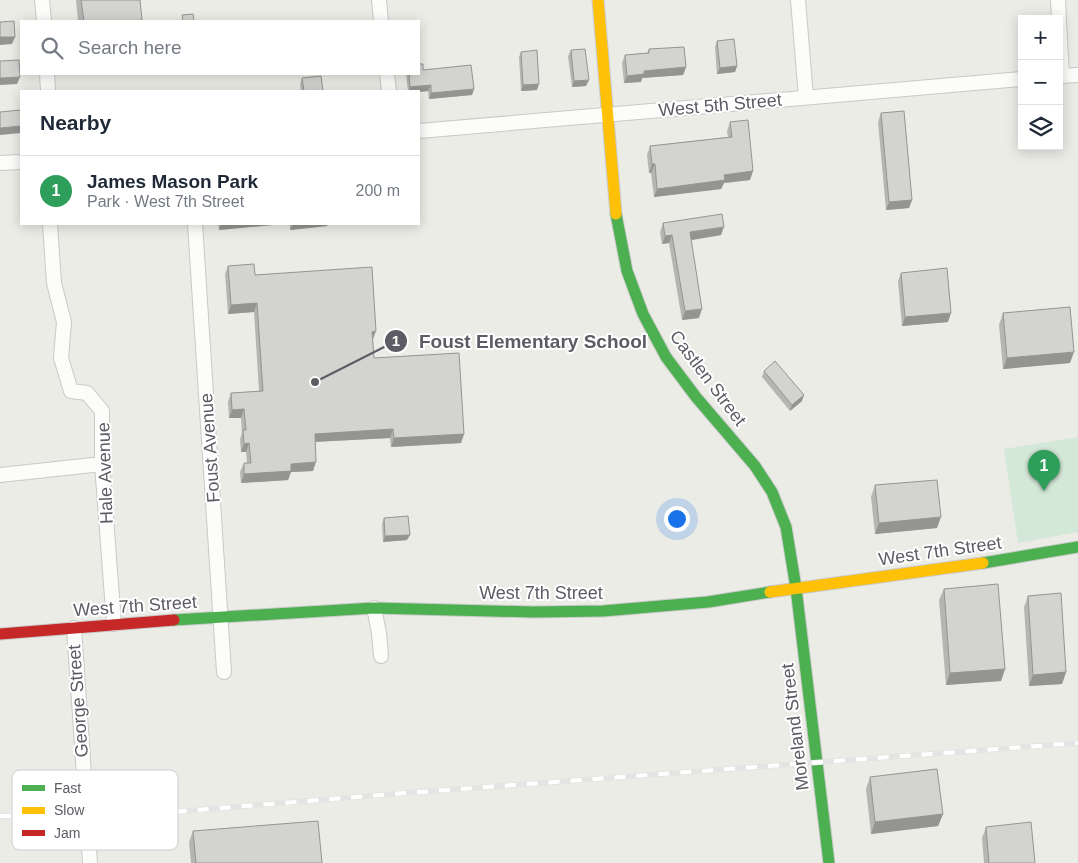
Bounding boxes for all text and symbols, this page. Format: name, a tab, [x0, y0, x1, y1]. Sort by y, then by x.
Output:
map controls	[1018, 15, 1063, 150]
button: +	[1018, 15, 1063, 60]
search box	[20, 20, 420, 75]
icon: search	[38, 34, 66, 62]
text: Search here	[78, 37, 182, 58]
button: −	[1018, 60, 1063, 105]
street label: West 5th Street	[657, 90, 783, 120]
button: layers	[1018, 105, 1063, 150]
text: Nearby	[40, 111, 111, 134]
text: James Mason Park	[87, 171, 258, 192]
text: 1	[52, 182, 60, 199]
text: 200 m	[356, 182, 400, 199]
text: Park · West 7th Street	[87, 193, 244, 210]
callout: Foust Elementary School	[384, 324, 657, 358]
street label: Castlen Street	[666, 326, 750, 430]
text: Foust Elementary School	[419, 331, 647, 352]
text: 1	[392, 332, 400, 349]
street label: Foust Avenue	[196, 393, 224, 503]
street label: Hale Avenue	[93, 422, 117, 524]
pin: 1	[1028, 450, 1060, 491]
your location	[664, 506, 690, 532]
street label: West 7th Street	[877, 532, 1003, 570]
street label: West 7th Street	[479, 583, 603, 603]
street label: West 7th Street	[73, 592, 197, 620]
street label: George Street	[64, 644, 92, 758]
street label: Moreland Street	[777, 662, 813, 792]
legend	[12, 770, 178, 850]
text: Fast	[54, 780, 81, 796]
text: Slow	[54, 802, 85, 818]
text: Jam	[54, 825, 80, 841]

